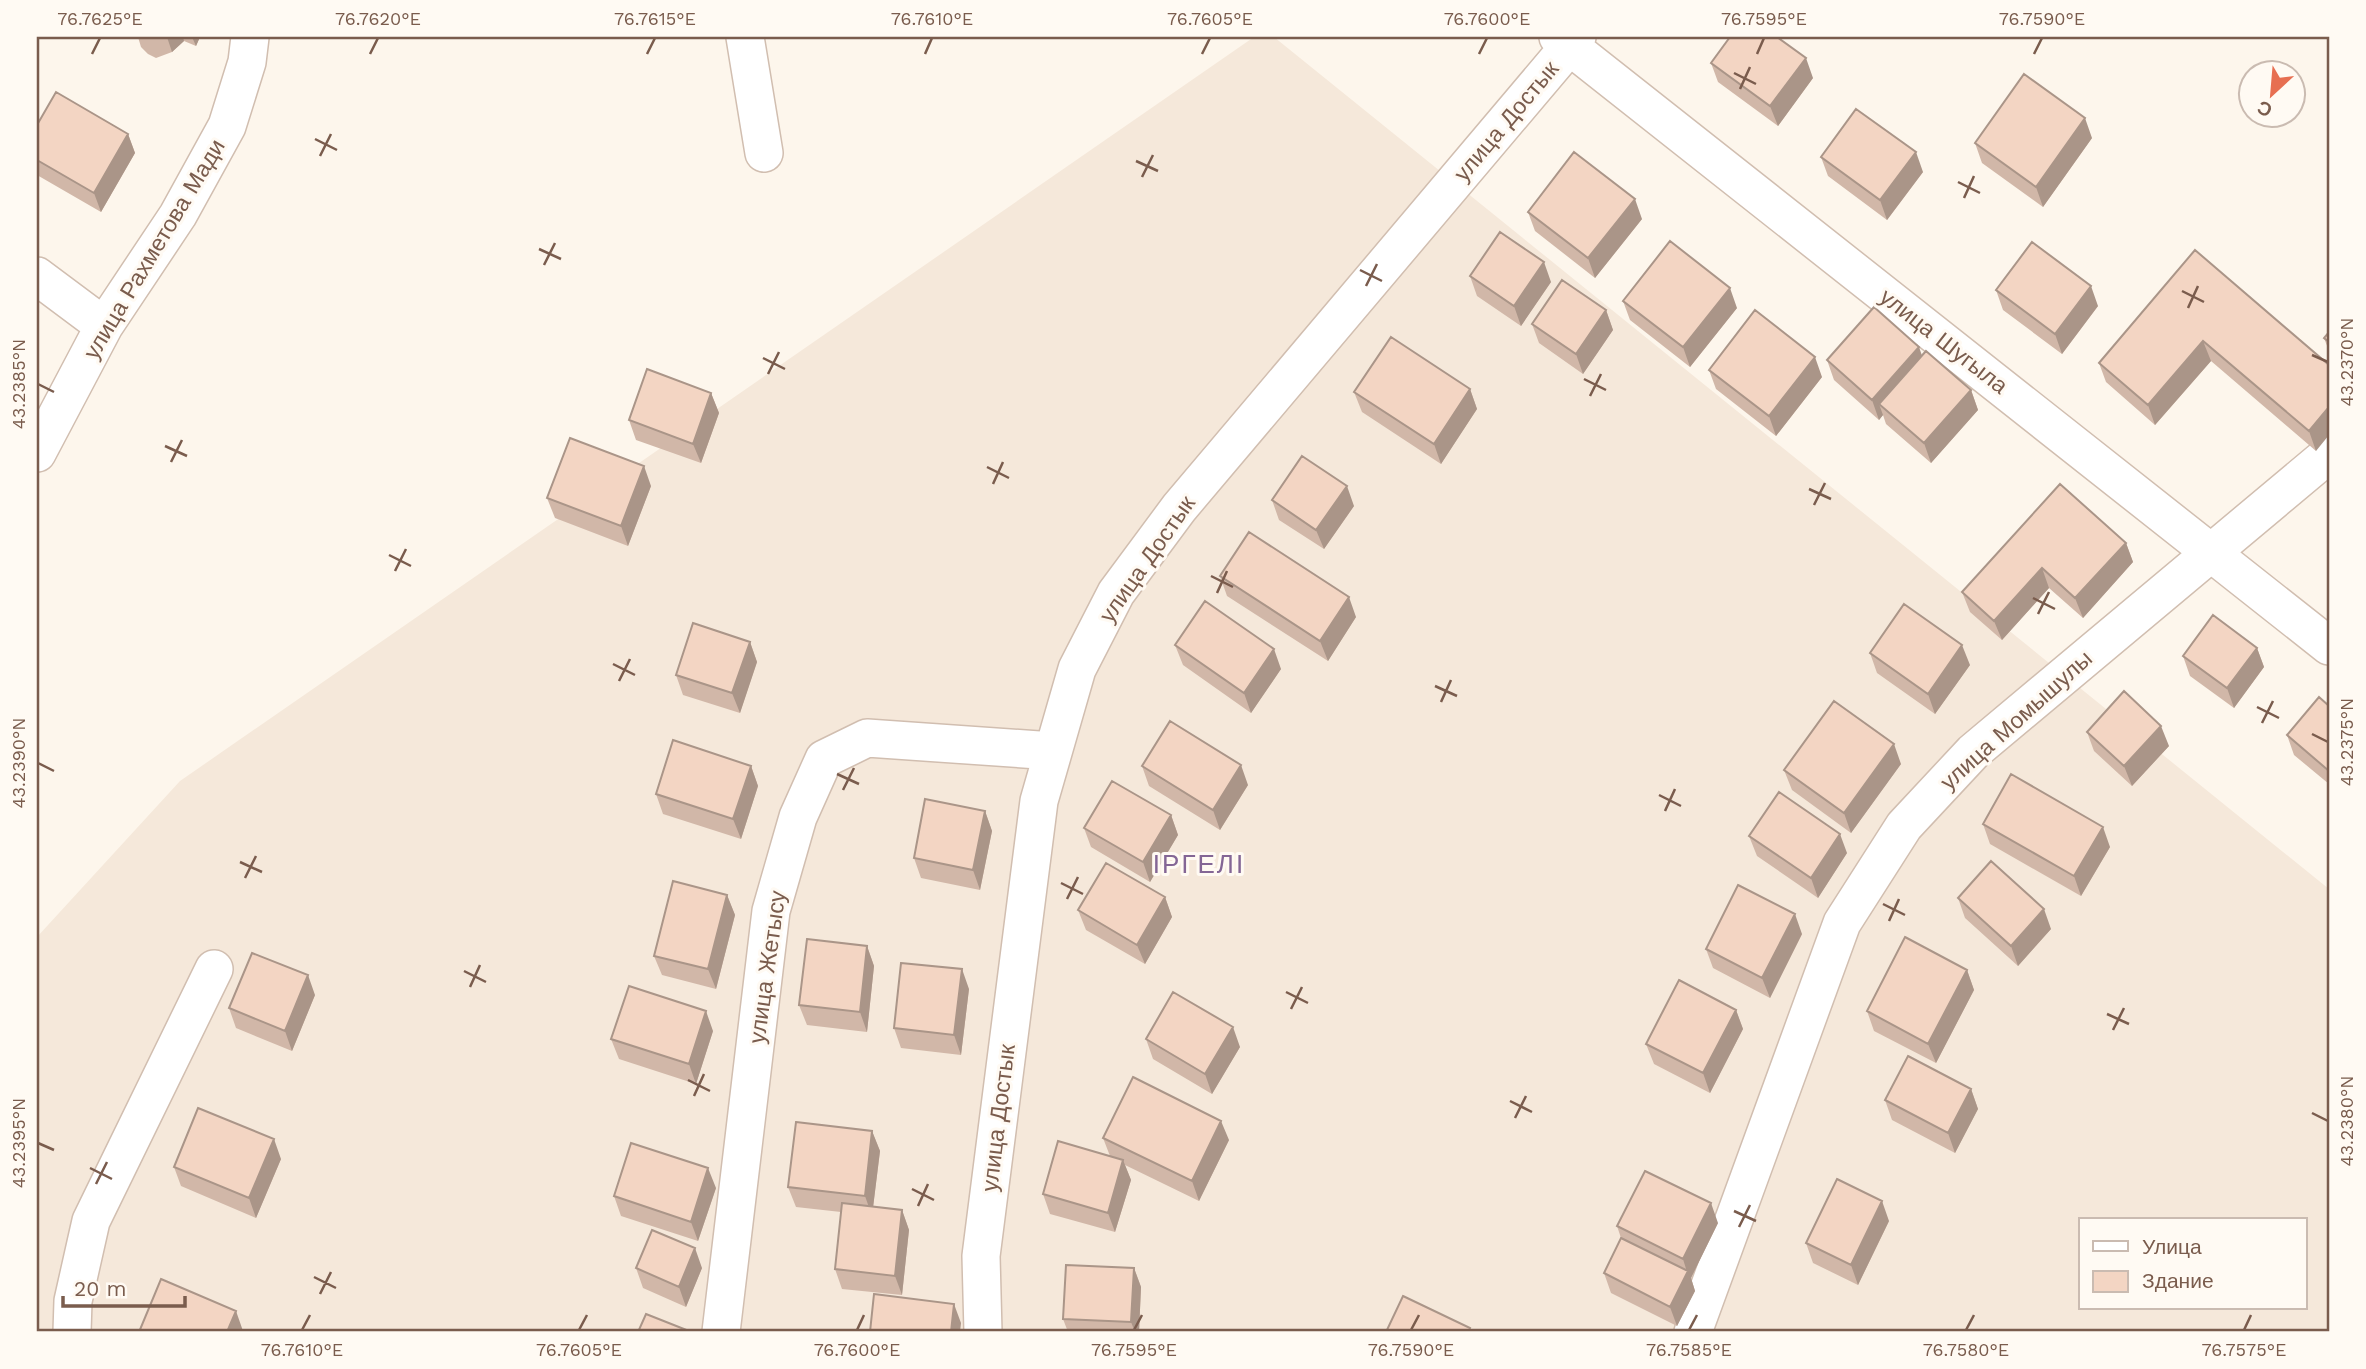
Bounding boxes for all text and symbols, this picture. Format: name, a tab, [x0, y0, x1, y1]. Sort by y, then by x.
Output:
text: 76.7625°E	[57, 8, 143, 29]
text: 76.7620°E	[335, 8, 421, 29]
text: 76.7615°E	[614, 8, 696, 29]
text: 76.7610°E	[891, 8, 973, 29]
text: 76.7605°E	[1167, 8, 1253, 29]
text: 76.7600°E	[1444, 8, 1530, 29]
text: 76.7595°E	[1721, 8, 1807, 29]
text: 76.7590°E	[1999, 8, 2085, 29]
street label: улица Достык	[1448, 55, 1565, 187]
north arrow	[2236, 60, 2306, 130]
text: С	[2253, 95, 2276, 122]
street label: улица Рахметова Мади	[78, 134, 231, 364]
street label: улица Шугыла	[1874, 283, 2013, 400]
text: 43.2370°N	[2336, 318, 2357, 406]
text: 43.2385°N	[8, 339, 29, 429]
street label: улица Достык	[1094, 490, 1202, 628]
street label: улица Момышулы	[1935, 645, 2098, 796]
text: 43.2375°N	[2336, 698, 2357, 786]
text: 43.2390°N	[8, 717, 29, 809]
district label: ІРГЕЛІ	[1153, 849, 1245, 879]
street label: улица Жетысу	[743, 888, 792, 1045]
street label: улица Достык	[976, 1042, 1021, 1193]
text: 43.2380°N	[2336, 1075, 2357, 1167]
text: 43.2395°N	[8, 1098, 29, 1188]
legend	[2079, 1218, 2306, 1310]
text: Улица	[2142, 1234, 2202, 1259]
scale bar	[63, 1264, 186, 1308]
text: Здание	[2142, 1268, 2214, 1293]
text: 20 m	[74, 1276, 126, 1301]
text: 76.7610°E	[261, 1339, 343, 1360]
text: 76.7605°E	[536, 1339, 622, 1360]
text: 76.7600°E	[814, 1339, 900, 1360]
text: 76.7595°E	[1091, 1339, 1177, 1360]
text: 76.7590°E	[1368, 1339, 1454, 1360]
text: 76.7585°E	[1646, 1339, 1732, 1360]
text: 76.7580°E	[1923, 1339, 2009, 1360]
text: 76.7575°E	[2202, 1339, 2286, 1360]

